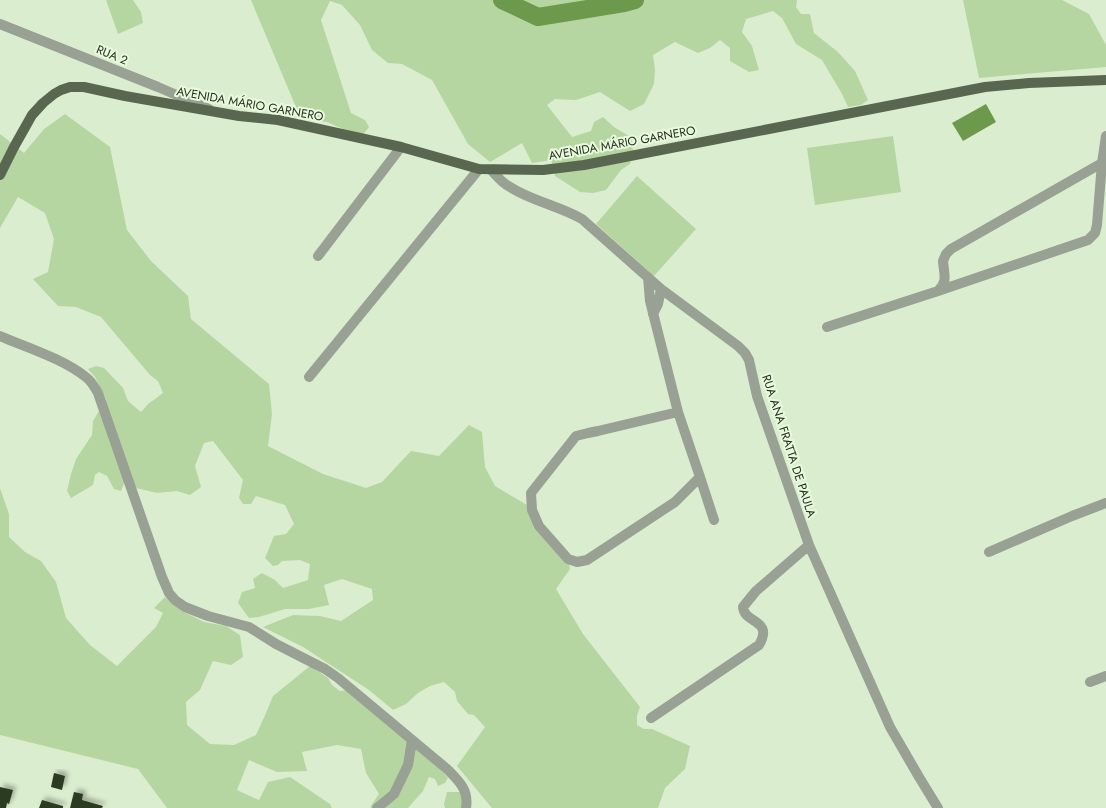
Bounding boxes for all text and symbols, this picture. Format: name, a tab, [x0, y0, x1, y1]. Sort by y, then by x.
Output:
street label: RUA 2	[94, 41, 131, 70]
street label: AVENIDA MÁRIO GARNERO	[175, 82, 325, 126]
street label: AVENIDA MÁRIO GARNERO	[547, 121, 697, 165]
street label: RUA ANA FRATTA DE PAULA	[757, 372, 821, 520]

